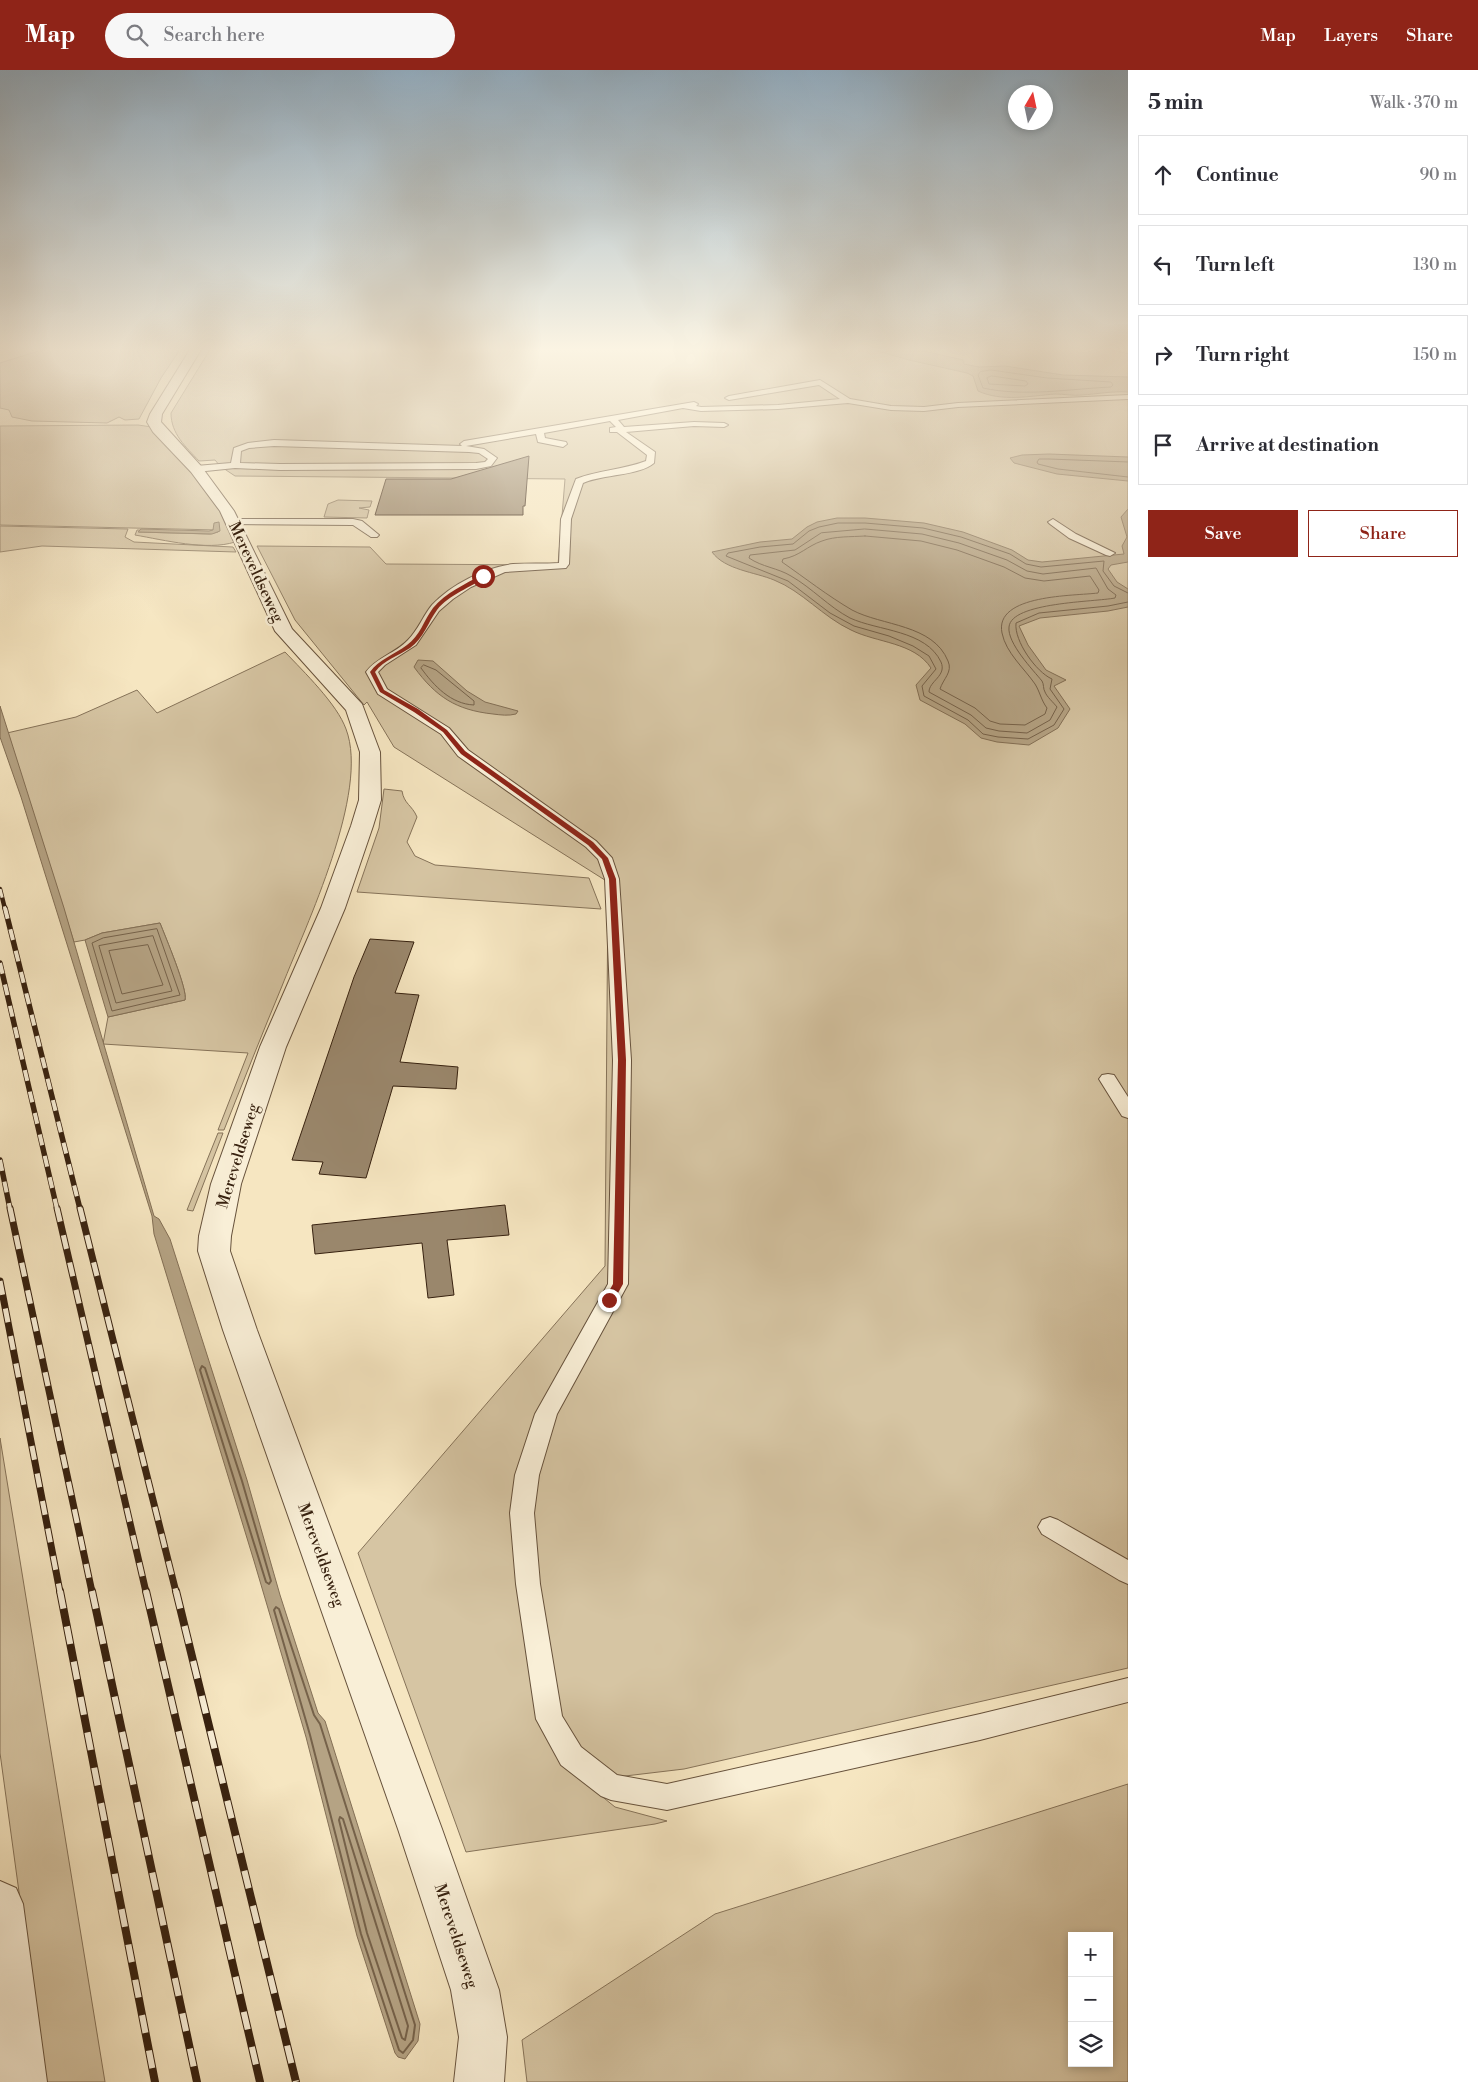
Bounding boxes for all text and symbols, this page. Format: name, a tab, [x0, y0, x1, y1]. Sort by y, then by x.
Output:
search box	[105, 13, 455, 58]
text: Map	[25, 20, 75, 50]
icon: search	[123, 21, 151, 49]
text: Search here	[163, 23, 265, 47]
text: Map	[1261, 24, 1296, 47]
text: Layers	[1324, 24, 1378, 47]
text: Share	[1406, 24, 1453, 47]
north arrow	[1008, 85, 1053, 130]
text: 5 min	[1148, 90, 1203, 116]
text: Walk · 370 m	[1370, 93, 1458, 113]
icon: ahead	[1149, 161, 1177, 189]
text: Continue	[1196, 163, 1279, 187]
text: 90 m	[1419, 165, 1457, 185]
icon: left	[1149, 251, 1177, 279]
text: Turn left	[1196, 253, 1275, 277]
text: 130 m	[1413, 255, 1457, 275]
icon: right	[1149, 341, 1177, 369]
text: Turn right	[1196, 343, 1289, 367]
text: 150 m	[1413, 345, 1457, 365]
icon: arrive	[1149, 431, 1177, 459]
text: Arrive at destination	[1196, 433, 1379, 457]
button: Save	[1148, 510, 1298, 557]
button: Share	[1308, 510, 1458, 557]
street label: Mereveldseweg	[224, 518, 288, 626]
route start	[472, 565, 495, 588]
street label: Mereveldseweg	[213, 1100, 264, 1211]
route end	[598, 1289, 621, 1312]
street label: Mereveldseweg	[293, 1500, 349, 1610]
street label: Mereveldseweg	[430, 1881, 483, 1992]
map controls	[1068, 1932, 1113, 2067]
button: +	[1068, 1932, 1113, 1977]
button: −	[1068, 1977, 1113, 2022]
button: layers	[1068, 2022, 1113, 2067]

